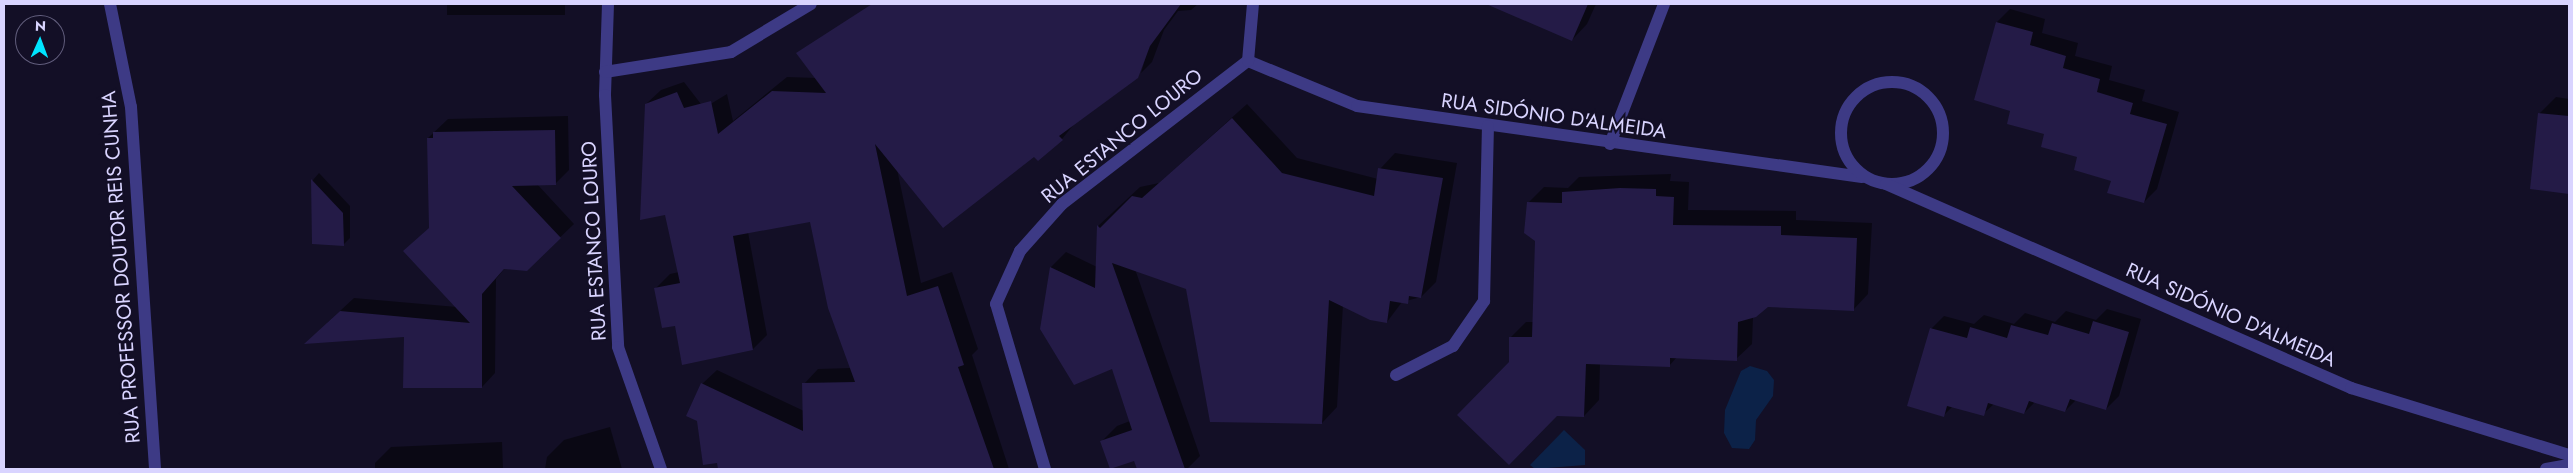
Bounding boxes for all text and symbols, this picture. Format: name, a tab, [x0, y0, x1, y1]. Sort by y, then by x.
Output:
north arrow	[15, 15, 65, 65]
text: N	[35, 16, 46, 36]
street label: RUA ESTANCO LOURO	[1037, 64, 1207, 208]
street label: RUA SIDÓNIO D'ALMEIDA	[1440, 88, 1668, 144]
street label: RUA PROFESSOR DOUTOR REIS CUNHA	[97, 90, 145, 444]
street label: RUA ESTANCO LOURO	[577, 140, 611, 342]
street label: RUA SIDÓNIO D'ALMEIDA	[2122, 258, 2340, 372]

